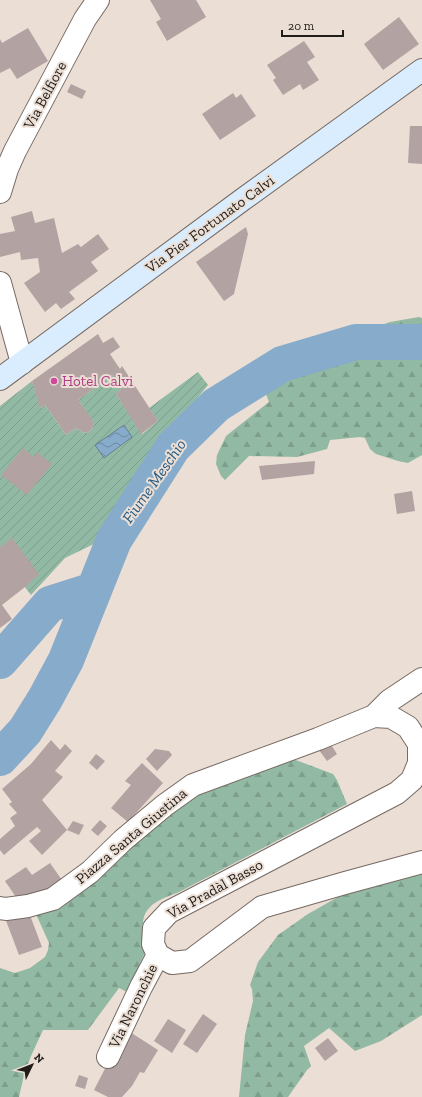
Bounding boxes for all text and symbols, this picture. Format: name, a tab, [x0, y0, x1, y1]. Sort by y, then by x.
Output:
scale bar	[282, 12, 343, 38]
text: 20 m	[288, 19, 315, 33]
street label: Via Belfiore	[19, 58, 70, 133]
street label: Via Pier Fortunato Calvi	[141, 171, 278, 277]
place label: Hotel Calvi	[62, 372, 133, 390]
marker: Hotel Calvi	[49, 376, 59, 386]
water label: Fiume Meschio	[118, 435, 190, 527]
street label: Piazza Santa Giustina	[72, 784, 190, 888]
street label: Via Pradàl Basso	[163, 855, 266, 923]
street label: Via Naronchie	[104, 961, 161, 1052]
north arrow	[12, 1045, 52, 1085]
text: N	[31, 1051, 47, 1066]

